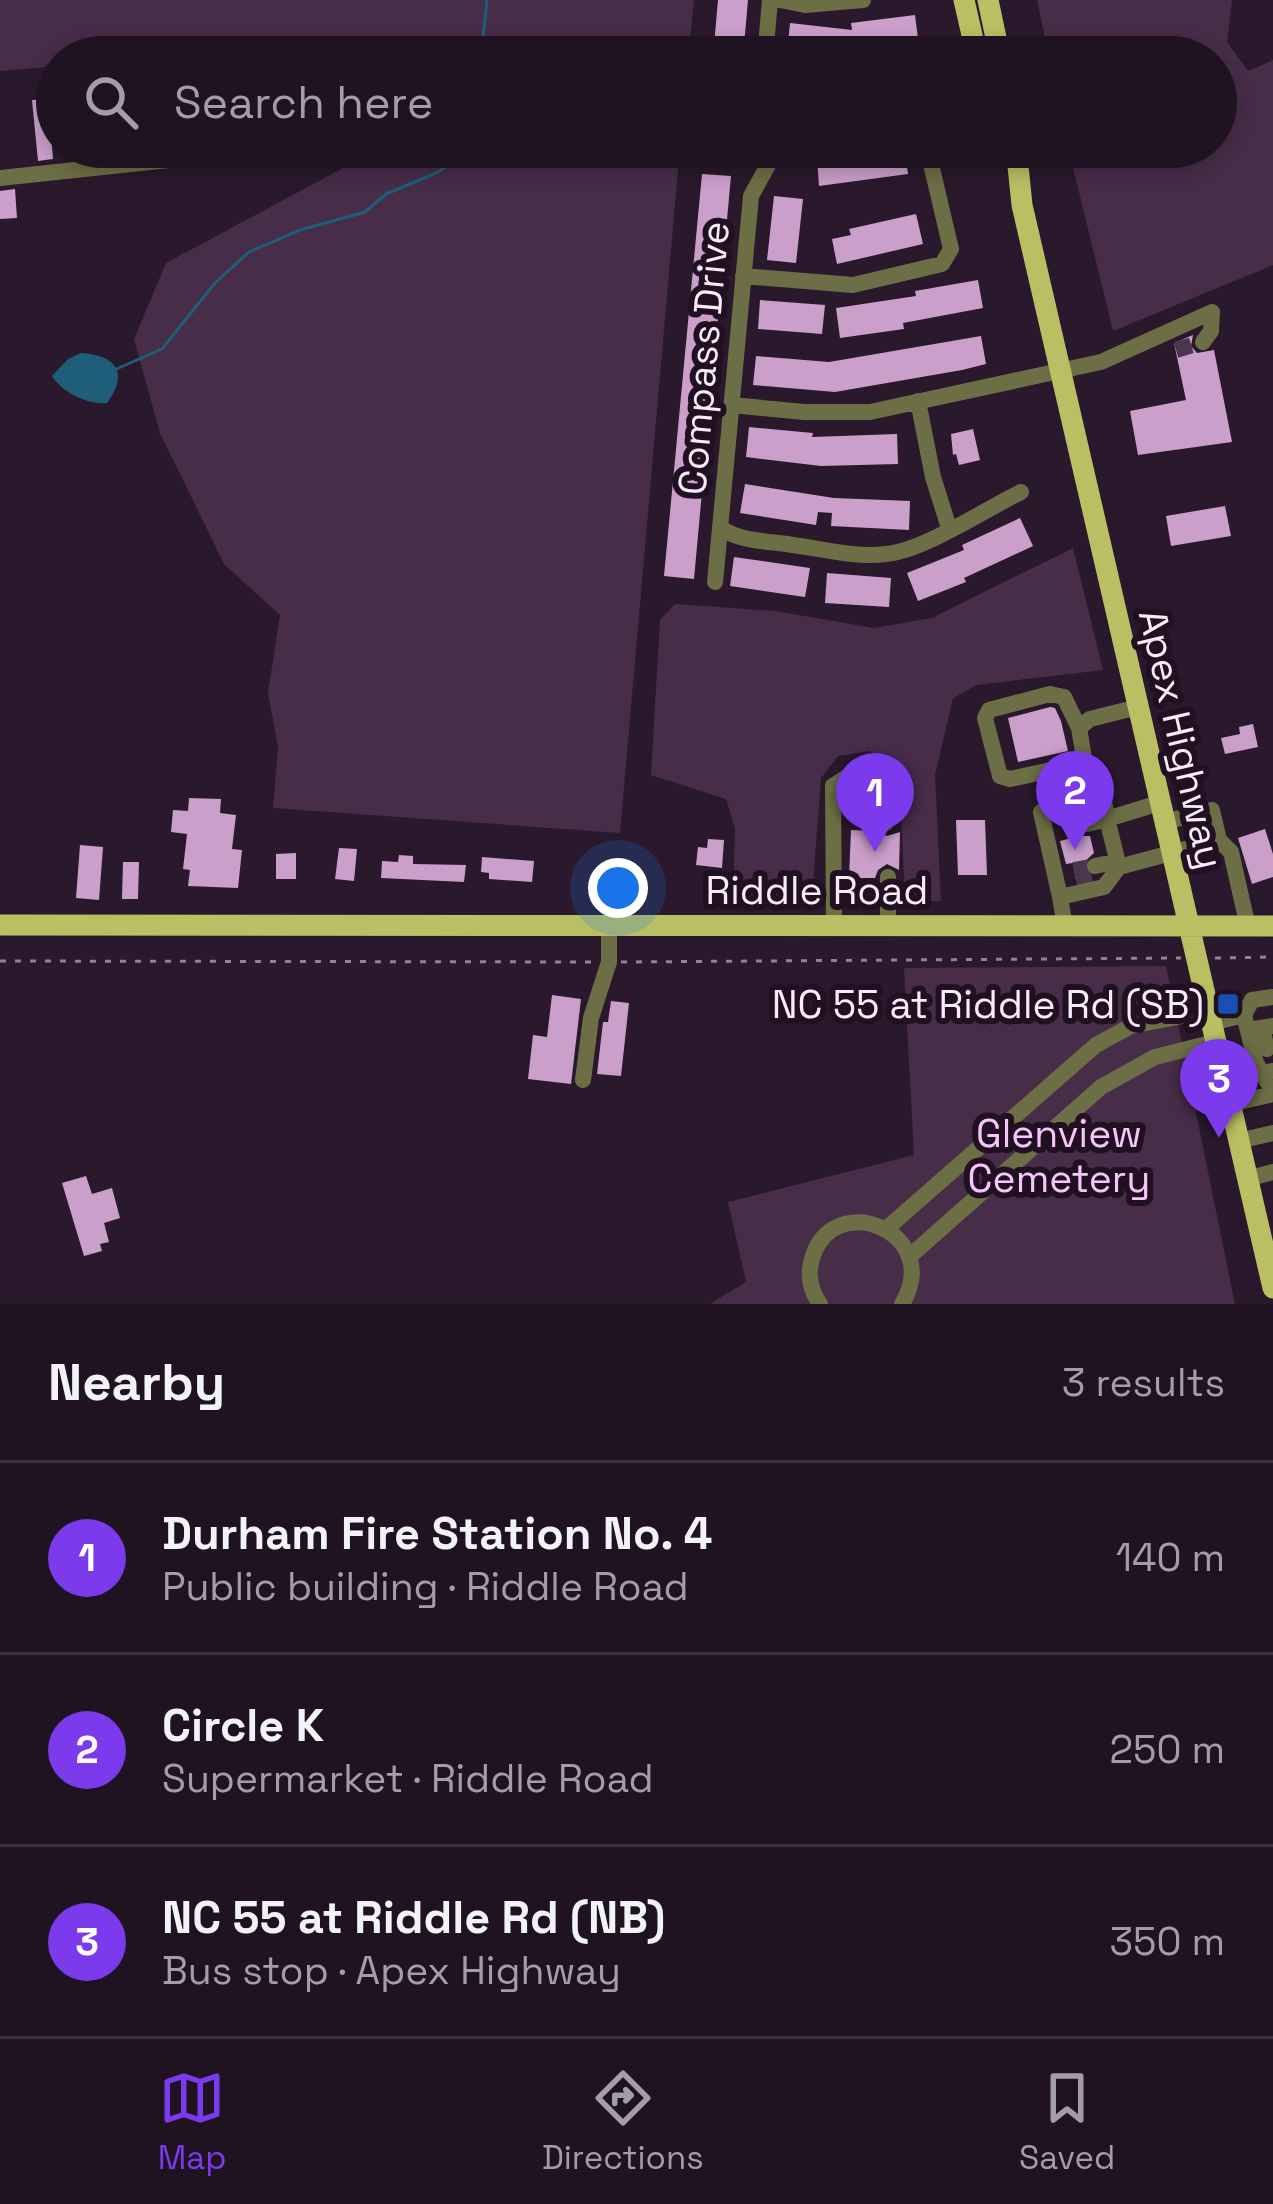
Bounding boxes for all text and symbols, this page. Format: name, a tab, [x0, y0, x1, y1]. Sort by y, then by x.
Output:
search box	[36, 36, 1237, 168]
icon: search	[78, 69, 144, 135]
text: Search here	[174, 74, 433, 131]
street label: Compass Drive	[667, 219, 740, 497]
street label: Apex Highway	[1128, 604, 1235, 874]
pin: 2	[1036, 751, 1114, 850]
pin: 1	[836, 753, 914, 852]
your location	[588, 858, 648, 918]
street label: Riddle Road	[706, 866, 928, 915]
place label: NC 55 at Riddle Rd (SB)	[772, 980, 1204, 1029]
marker: NC 55 at Riddle Rd (SB)	[1215, 991, 1241, 1017]
pin: 3	[1180, 1039, 1258, 1138]
park label: Glenview Cemetery	[968, 1109, 1150, 1203]
text: Nearby	[48, 1350, 225, 1415]
text: 3 results	[1062, 1358, 1225, 1407]
text: Durham Fire Station No. 4	[162, 1505, 712, 1562]
text: 1	[78, 1533, 96, 1582]
text: 140 m	[1116, 1533, 1225, 1582]
text: Public building · Riddle Road	[162, 1562, 689, 1611]
text: Circle K	[162, 1697, 324, 1754]
text: 2	[75, 1725, 99, 1774]
text: 250 m	[1110, 1725, 1225, 1774]
text: Supermarket · Riddle Road	[162, 1754, 654, 1803]
text: NC 55 at Riddle Rd (NB)	[162, 1889, 665, 1946]
text: 3	[75, 1917, 99, 1966]
text: 350 m	[1110, 1917, 1225, 1966]
text: Bus stop · Apex Highway	[162, 1946, 621, 1995]
tab: Map	[158, 2065, 226, 2179]
tab: Directions	[542, 2065, 704, 2179]
tab: Saved	[1019, 2065, 1115, 2179]

